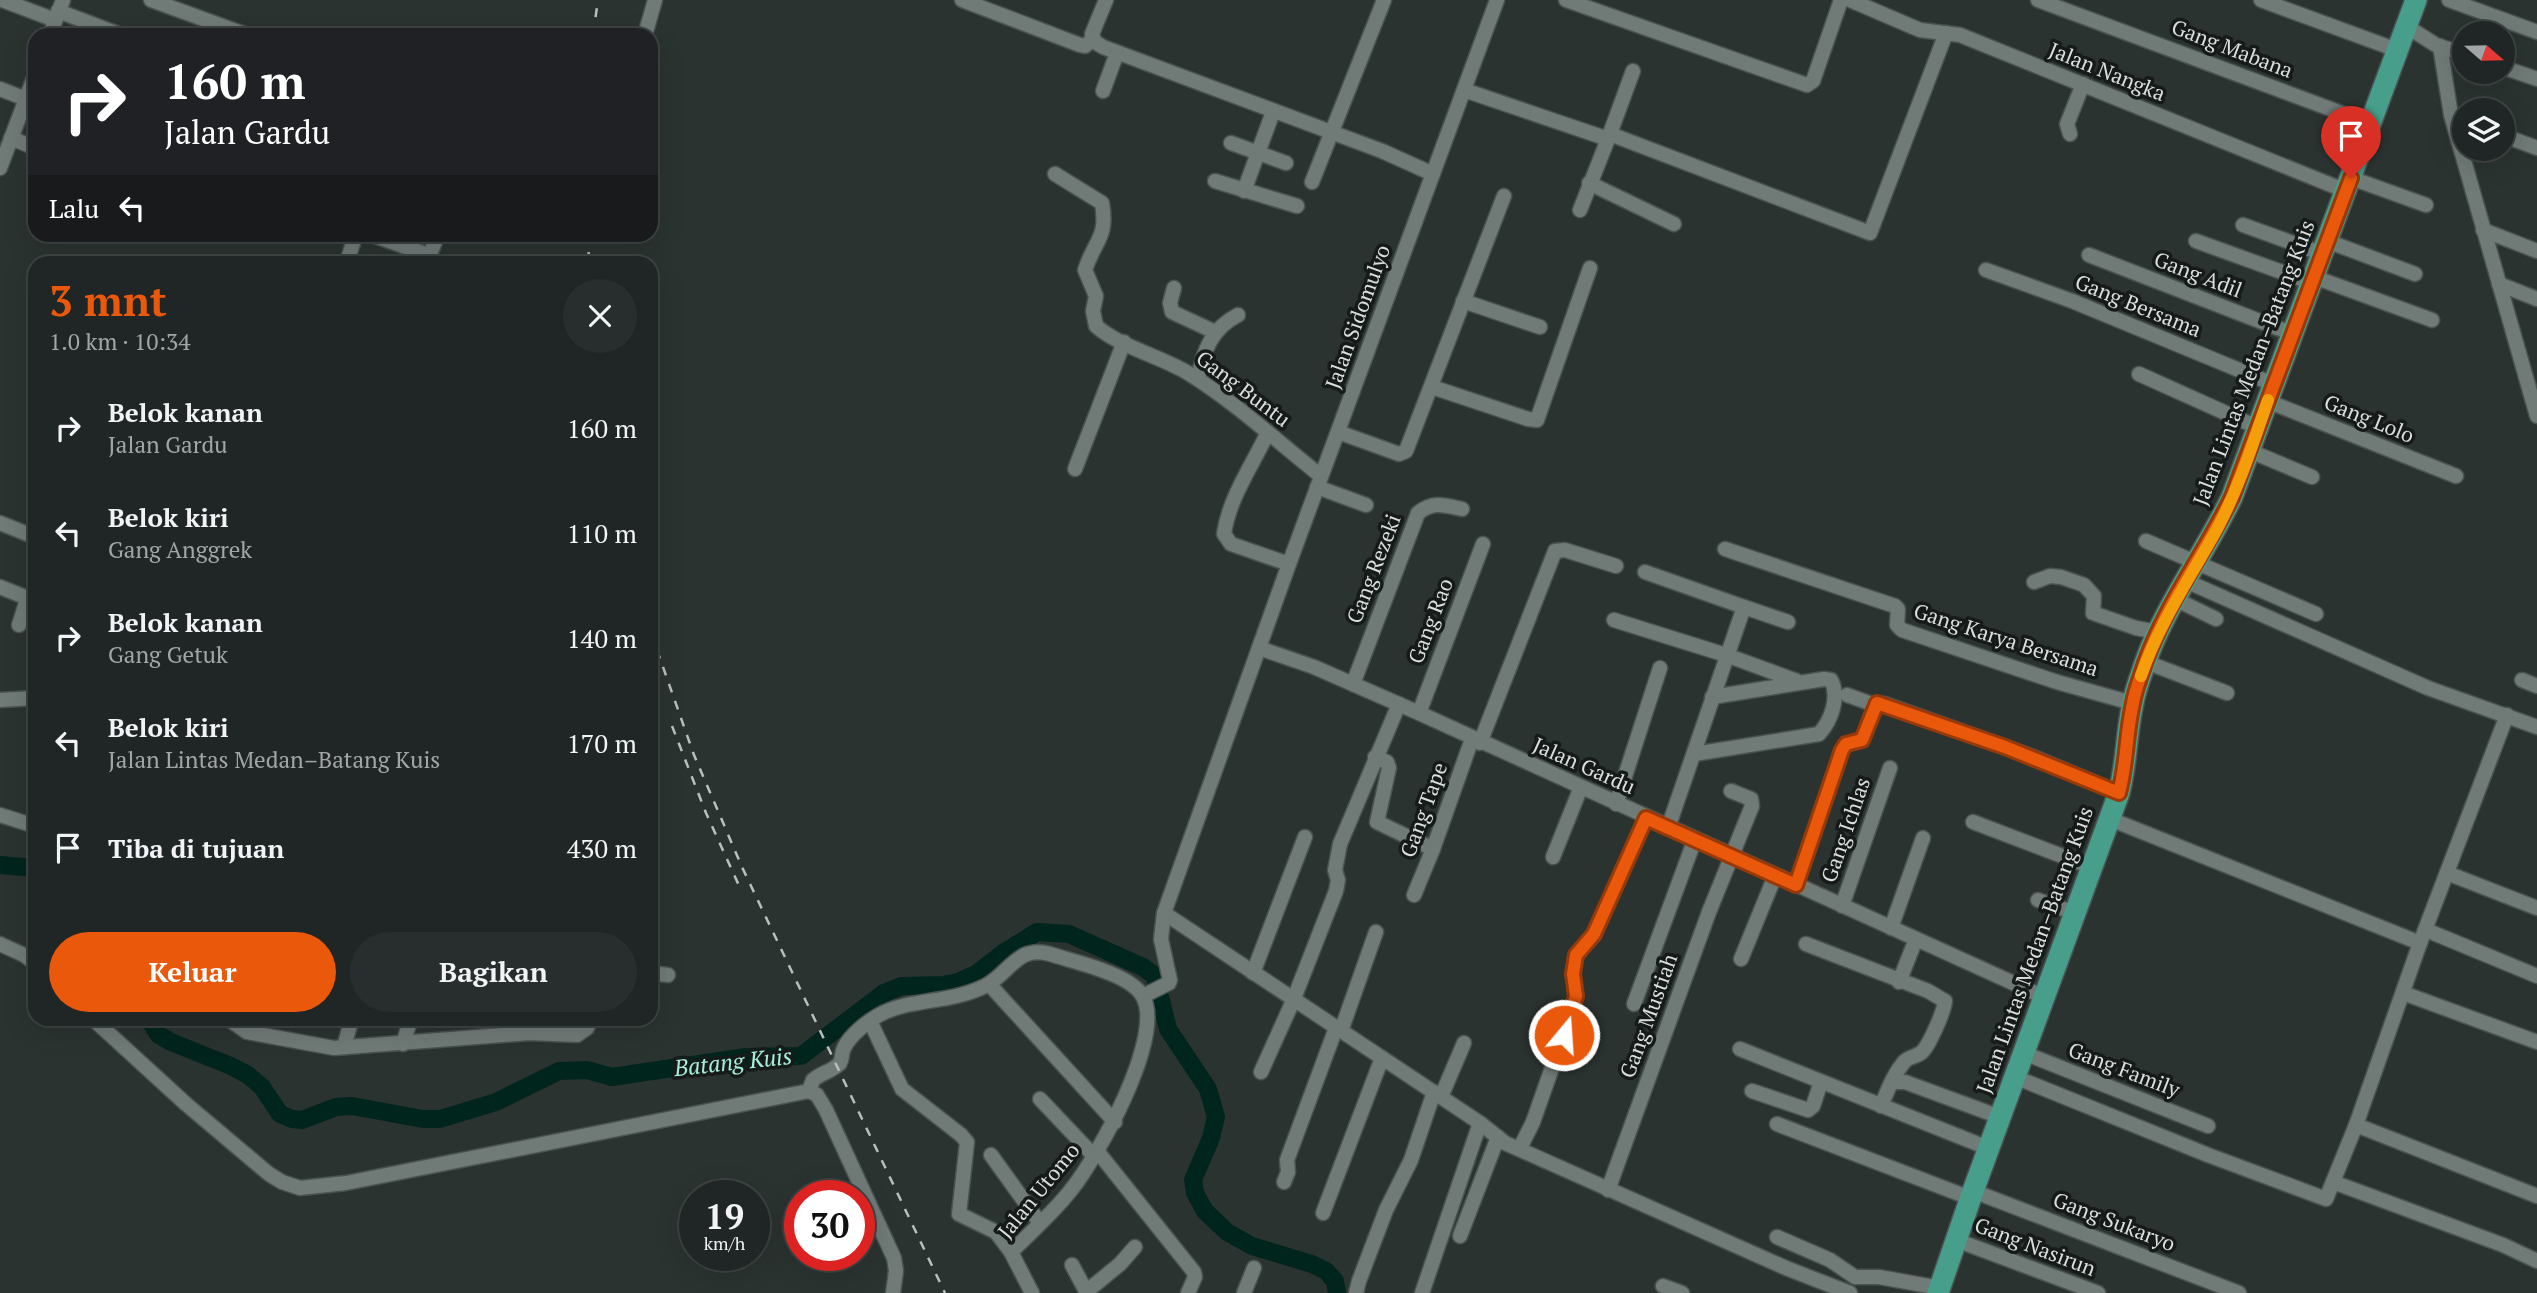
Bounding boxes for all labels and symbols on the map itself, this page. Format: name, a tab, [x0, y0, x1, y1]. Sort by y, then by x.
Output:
street label: Gang Mabana	[2168, 12, 2297, 84]
north arrow	[2452, 21, 2515, 84]
street label: Jalan Nangka	[2045, 35, 2170, 107]
pin	[2321, 106, 2381, 178]
street label: Jalan Lintas Medan–Batang Kuis	[2186, 216, 2321, 509]
street label: Jalan Sidomulyo	[1318, 241, 1396, 393]
street label: Gang Adil	[2150, 245, 2246, 304]
street label: Gang Bersama	[2071, 267, 2206, 343]
street label: Gang Buntu	[1191, 344, 1296, 433]
street label: Gang Lolo	[2320, 387, 2419, 449]
street label: Gang Rezeki	[1339, 510, 1407, 627]
street label: Gang Rao	[1401, 574, 1459, 667]
street label: Gang Karya Bersama	[1910, 596, 2103, 682]
street label: Jalan Gardu	[1529, 730, 1640, 800]
street label: Gang Tape	[1393, 758, 1453, 861]
street label: Gang Ichlas	[1814, 773, 1876, 886]
street label: Jalan Lintas Medan–Batang Kuis	[1969, 802, 2099, 1097]
street label: Gang Mustiah	[1613, 950, 1683, 1082]
position arrow	[1527, 998, 1601, 1072]
street label: Gang Family	[2065, 1035, 2184, 1103]
water label: Batang Kuis	[671, 1040, 793, 1083]
street label: Jalan Utomo	[991, 1137, 1085, 1244]
speed limit sign: 30	[784, 1180, 875, 1271]
street label: Gang Sukaryo	[2049, 1185, 2179, 1257]
street label: Gang Nasirun	[1971, 1210, 2100, 1282]

